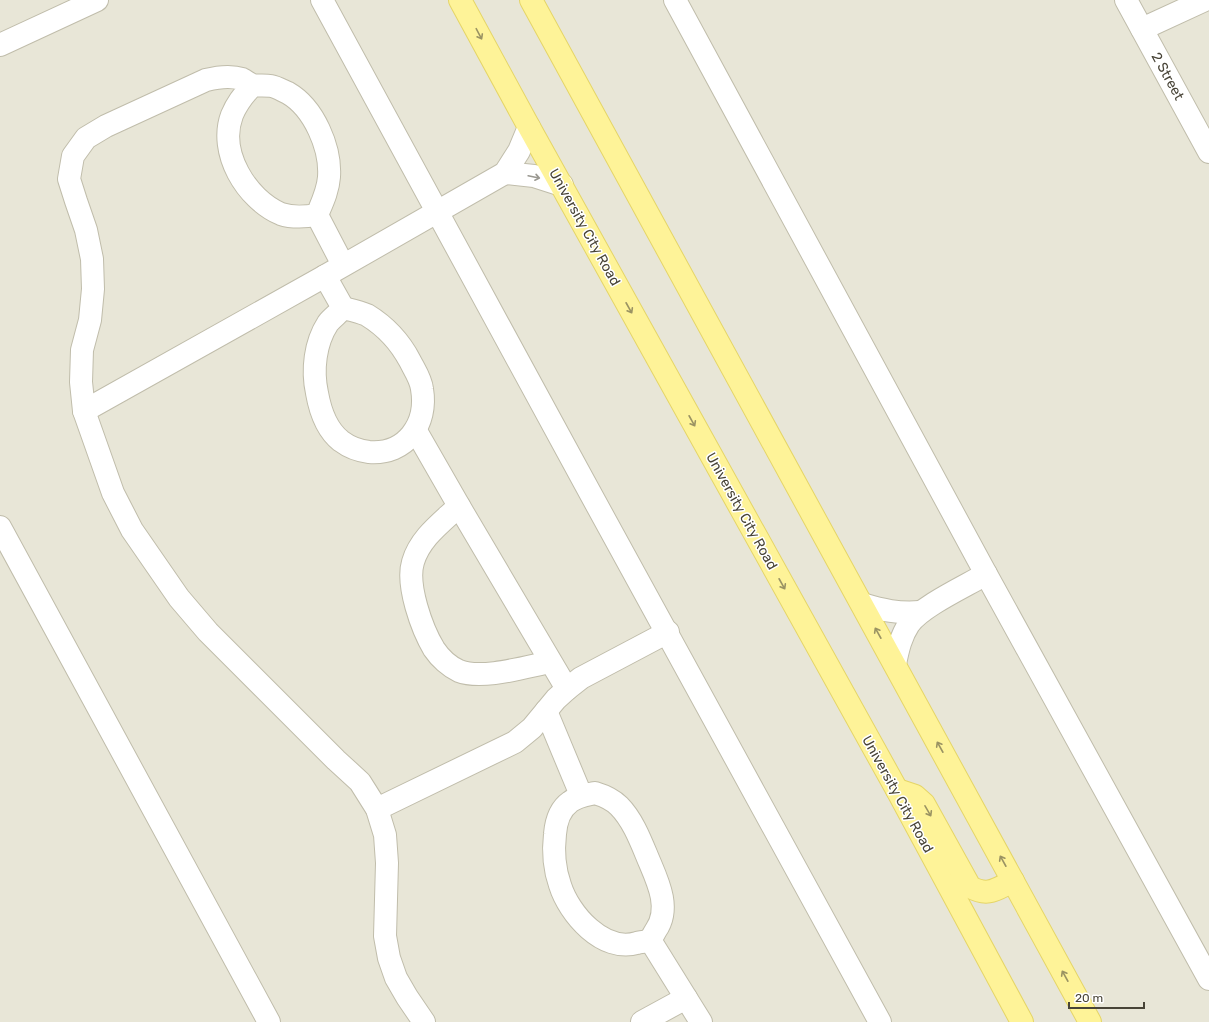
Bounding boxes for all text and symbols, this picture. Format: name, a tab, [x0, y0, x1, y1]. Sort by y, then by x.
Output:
one-way arrow	[476, 28, 483, 40]
street label: 2 Street	[1147, 49, 1188, 104]
street label: University City Road	[545, 166, 624, 289]
one-way arrow	[527, 173, 540, 181]
one-way arrow	[626, 301, 634, 313]
one-way arrow	[689, 415, 697, 427]
street label: University City Road	[702, 450, 781, 573]
one-way arrow	[779, 578, 787, 590]
one-way arrow	[874, 627, 881, 639]
street label: University City Road	[858, 733, 937, 856]
one-way arrow	[936, 741, 944, 753]
one-way arrow	[925, 804, 933, 816]
one-way arrow	[998, 856, 1006, 868]
one-way arrow	[1061, 970, 1068, 982]
scale bar	[1069, 984, 1144, 1010]
text: 20 m	[1075, 991, 1103, 1005]

